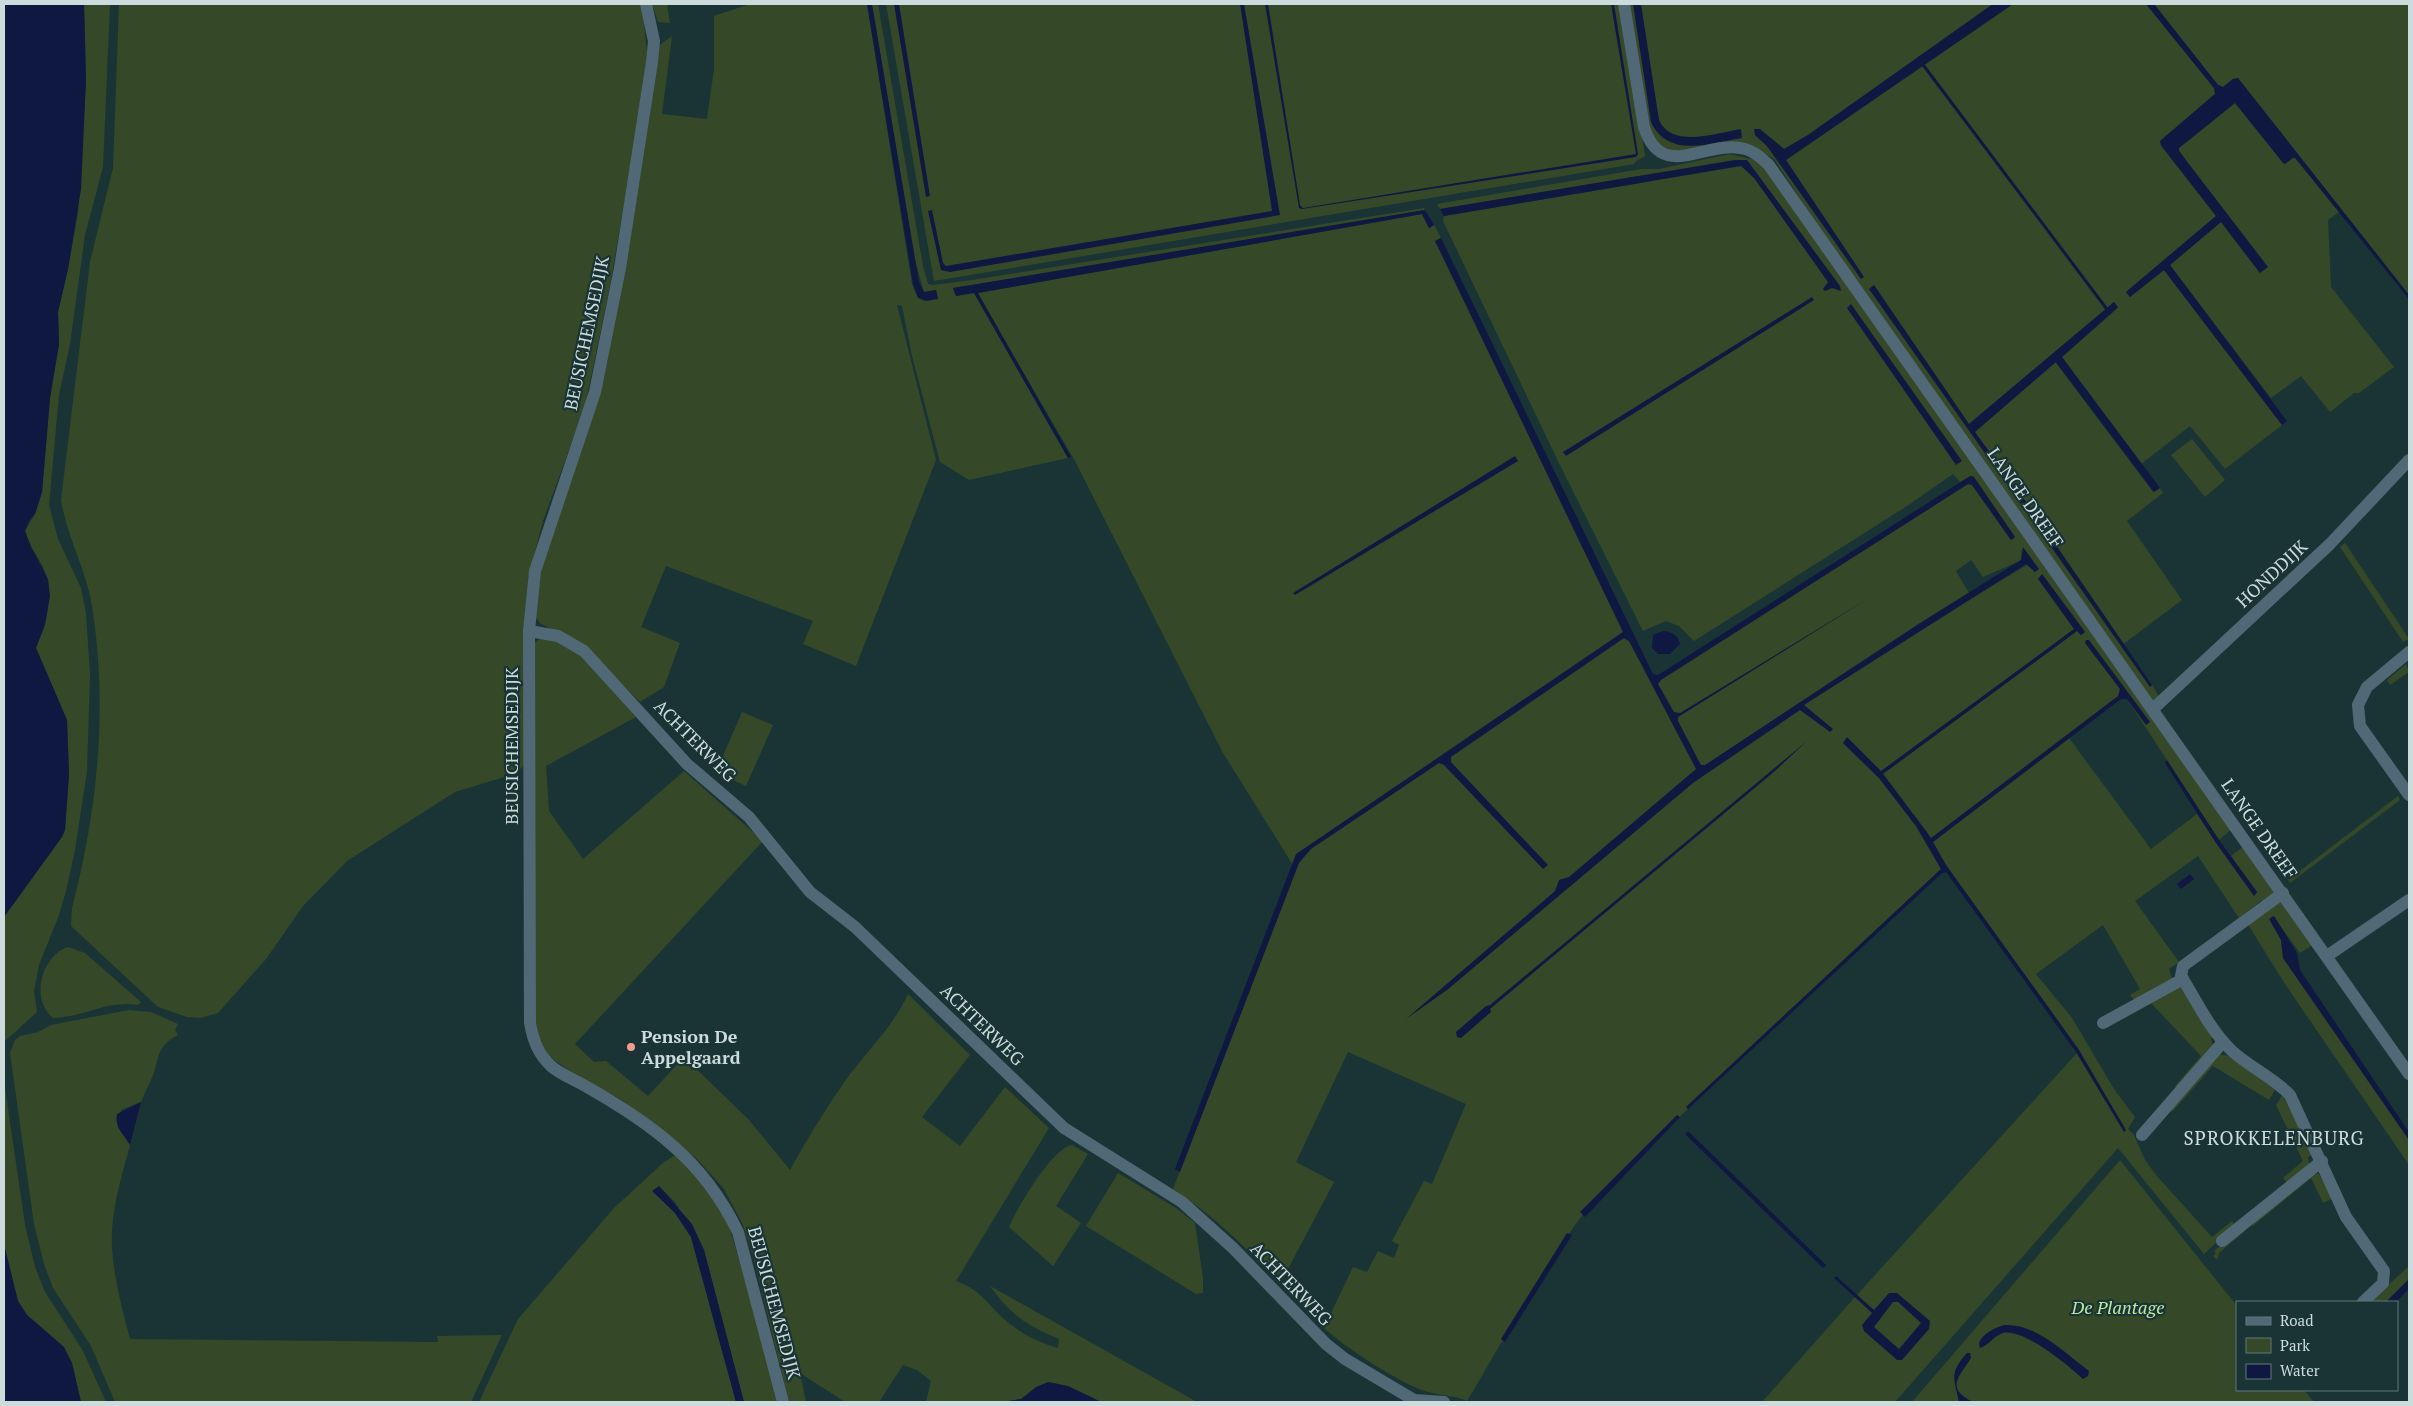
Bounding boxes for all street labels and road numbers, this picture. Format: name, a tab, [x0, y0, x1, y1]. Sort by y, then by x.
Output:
street label: BEUSICHEMSEDIJK	[558, 253, 614, 412]
street label: LANGE DREEF	[1982, 442, 2069, 552]
street label: HONDDIJK	[2231, 534, 2312, 612]
street label: BEUSICHEMSEDIJK	[499, 667, 523, 825]
street label: ACHTERWEG	[649, 694, 743, 787]
street label: LANGE DREEF	[2216, 773, 2303, 883]
street label: ACHTERWEG	[936, 978, 1030, 1071]
street label: BEUSICHEMSEDIJK	[743, 1224, 807, 1382]
street label: ACHTERWEG	[1246, 1236, 1338, 1331]

